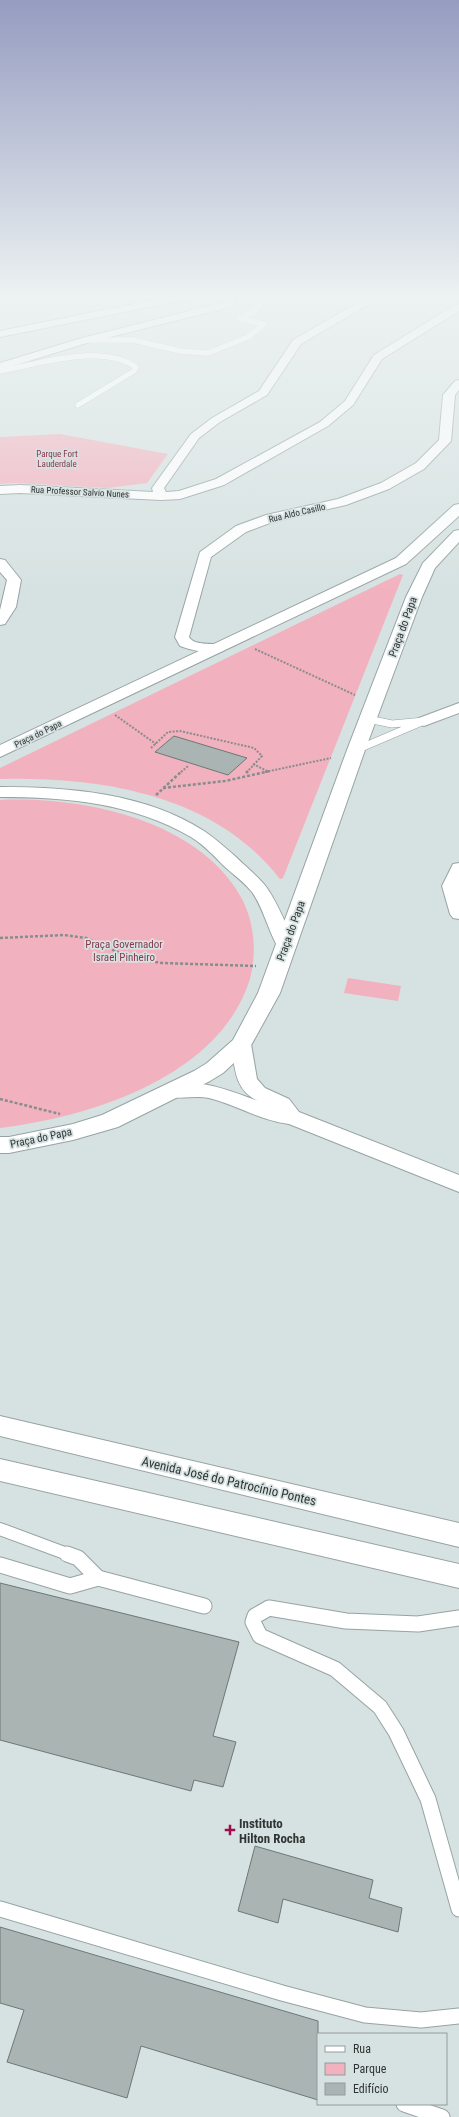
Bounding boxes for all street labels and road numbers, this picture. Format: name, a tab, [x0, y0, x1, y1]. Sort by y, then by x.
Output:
street label: Rua Professor Salvio Nunes	[31, 484, 129, 500]
street label: Rua Aldo Casillo	[268, 501, 327, 524]
street label: Praça do Papa	[386, 595, 420, 659]
street label: Praça do Papa	[13, 718, 63, 750]
street label: Praça do Papa	[274, 899, 308, 963]
street label: Praça do Papa	[9, 1125, 73, 1151]
street label: Avenida José do Patrocínio Pontes	[140, 1454, 318, 1508]

